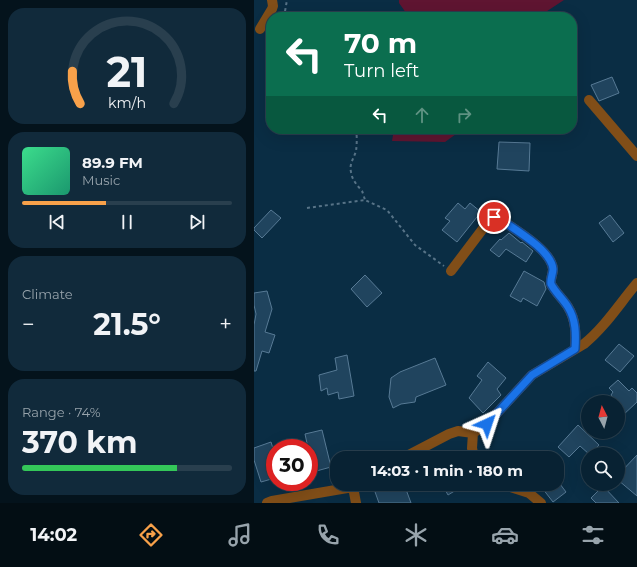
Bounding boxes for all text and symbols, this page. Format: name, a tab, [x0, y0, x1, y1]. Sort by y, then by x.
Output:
text: 70 m	[344, 26, 417, 60]
icon: left	[278, 28, 330, 80]
text: 21	[107, 47, 147, 97]
text: Turn left	[344, 60, 419, 82]
text: km/h	[108, 93, 146, 111]
icon: left	[369, 104, 391, 126]
icon: ahead	[411, 104, 433, 126]
icon: right	[453, 104, 475, 126]
text: 89.9 FM	[82, 153, 143, 172]
text: Music	[82, 172, 120, 188]
pin	[477, 200, 511, 234]
icon: arrive	[483, 206, 505, 228]
icon: previous	[46, 211, 68, 233]
icon: pause	[116, 211, 138, 233]
icon: next	[186, 211, 208, 233]
text: Climate	[22, 286, 73, 302]
text: 21.5°	[93, 306, 161, 343]
text: −	[22, 311, 35, 338]
text: +	[219, 311, 232, 338]
north arrow	[581, 395, 625, 439]
map controls	[581, 395, 625, 491]
position arrow	[466, 403, 508, 445]
text: Range · 74%	[22, 404, 100, 420]
text: 370 km	[22, 424, 137, 461]
speed limit sign: 30	[266, 439, 318, 491]
button: search	[581, 447, 625, 491]
text: 14:03 · 1 min · 180 m	[371, 461, 523, 480]
icon: directions	[137, 521, 165, 549]
icon: music	[226, 521, 254, 549]
icon: phone	[314, 521, 342, 549]
icon: climate	[402, 521, 430, 549]
icon: car	[491, 521, 519, 549]
icon: filters	[579, 521, 607, 549]
text: 14:02	[30, 524, 77, 546]

